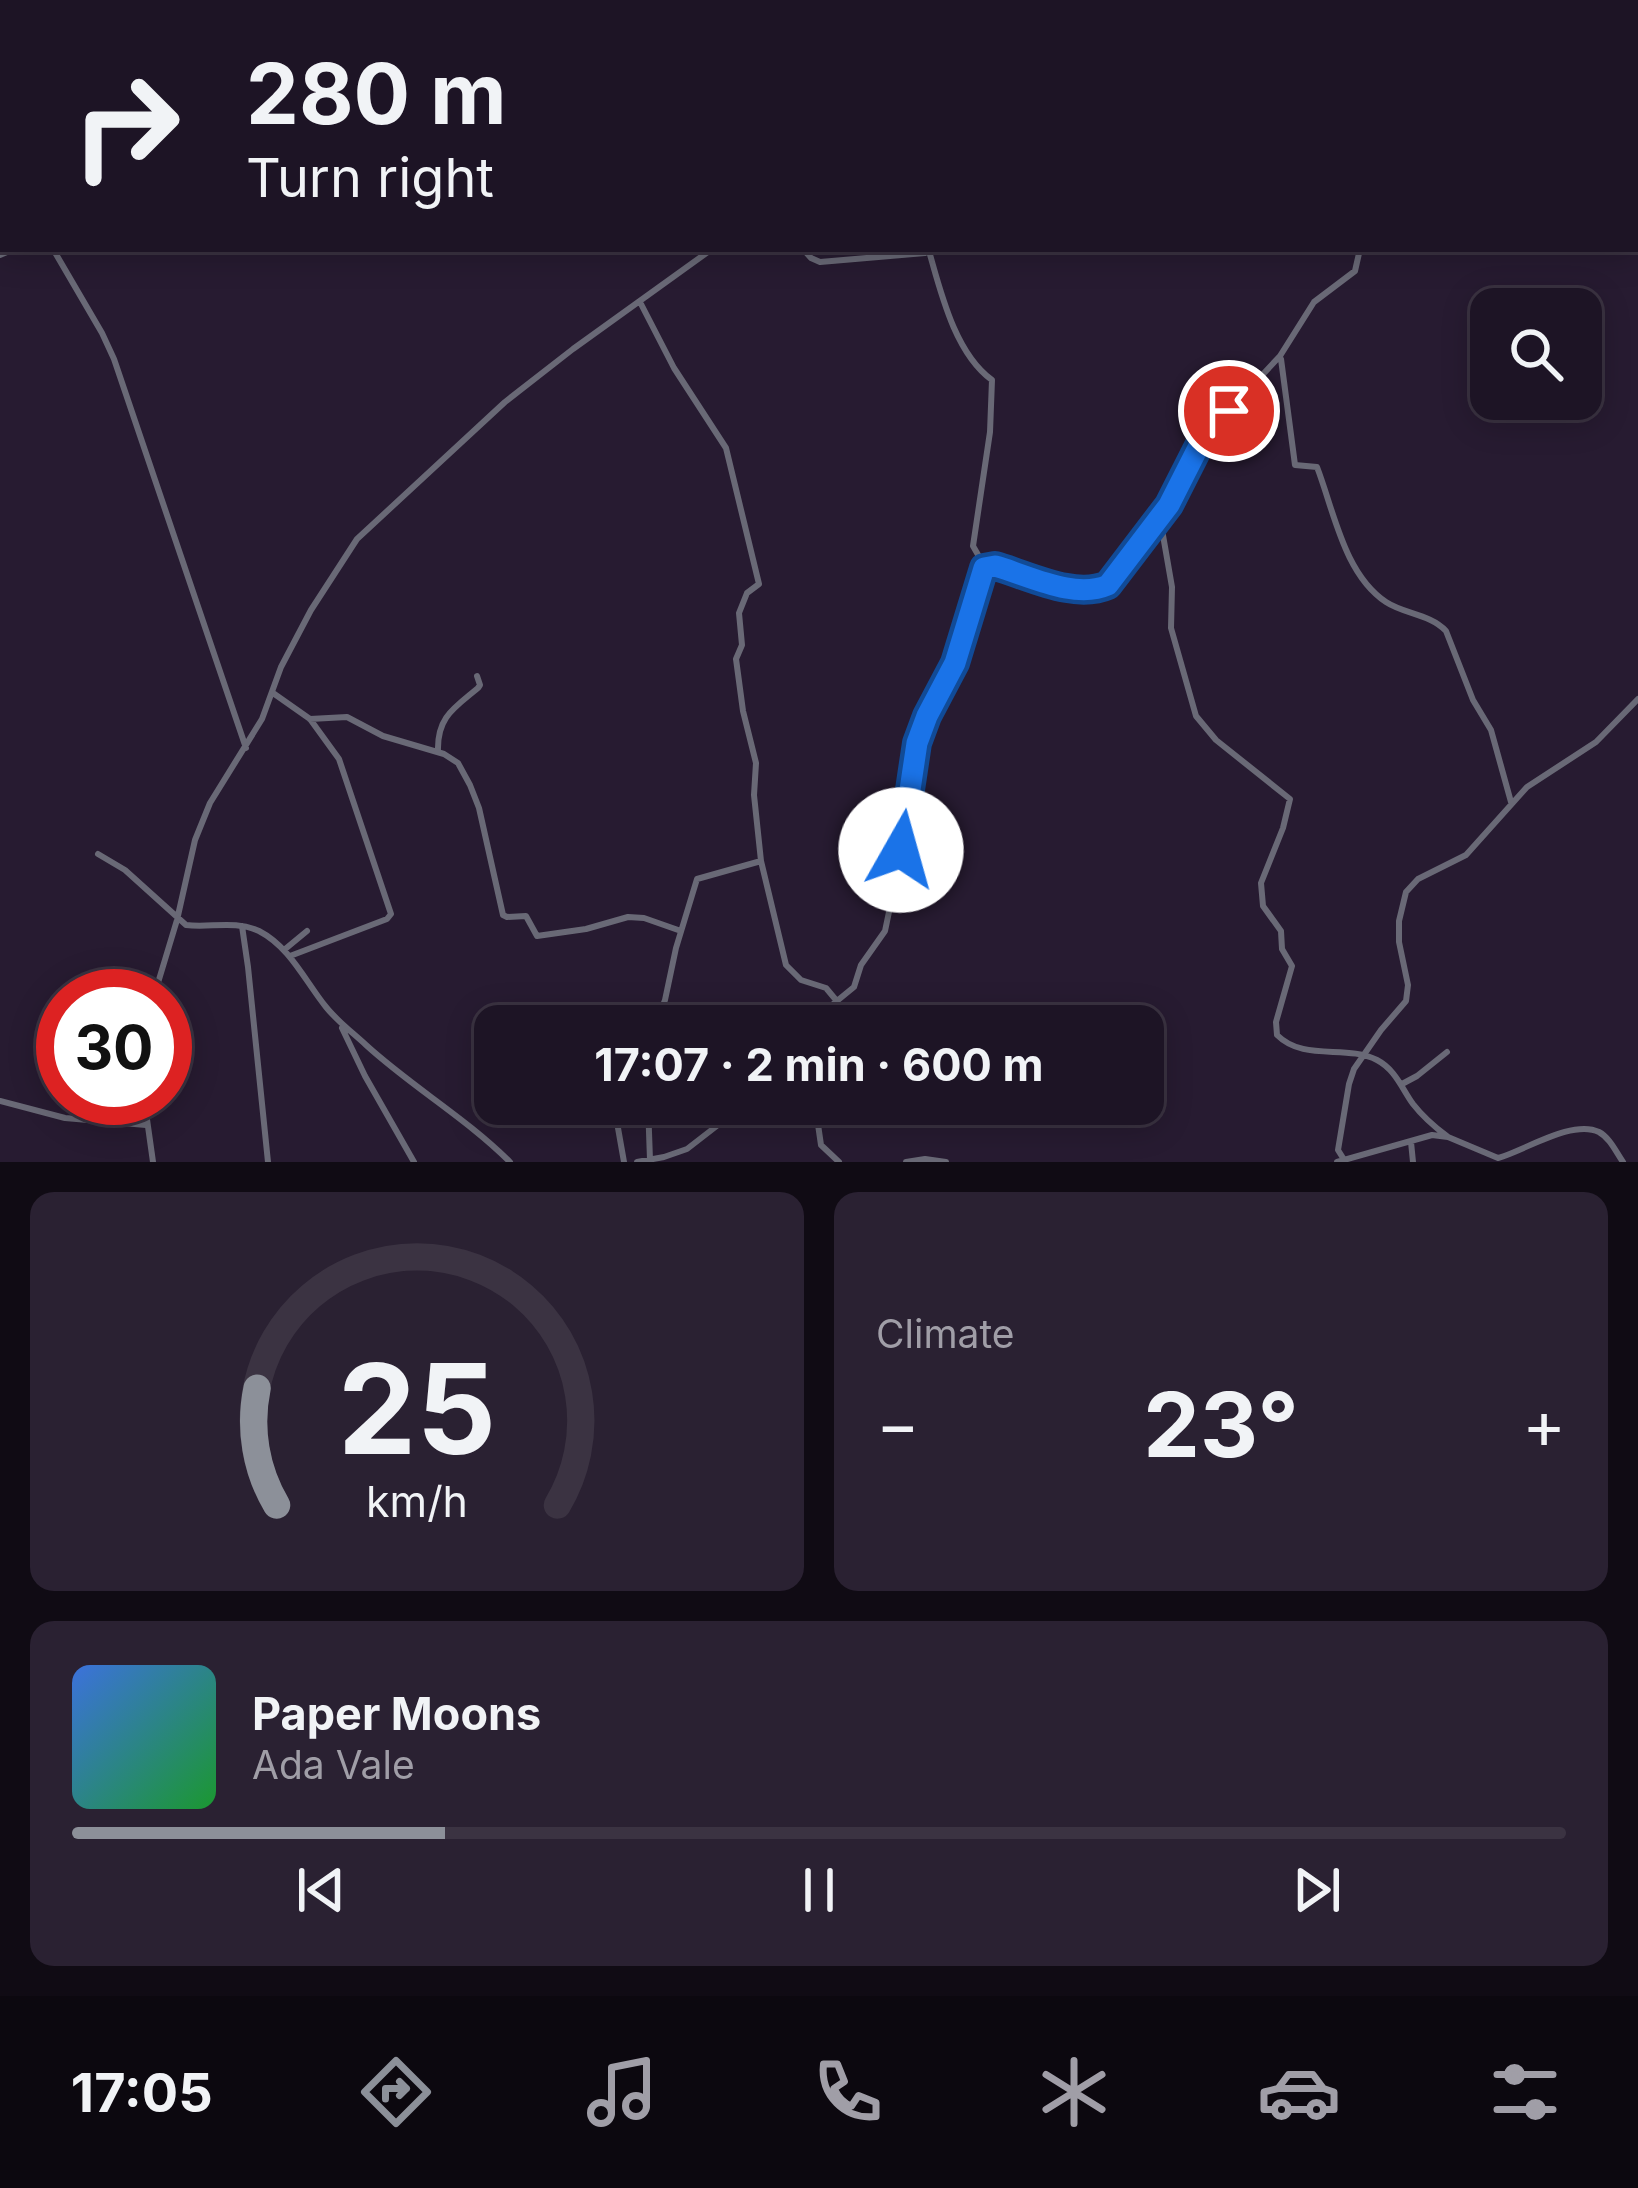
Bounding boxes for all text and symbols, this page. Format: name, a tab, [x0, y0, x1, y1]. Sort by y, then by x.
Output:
text: 280 m	[246, 43, 507, 144]
icon: right	[48, 48, 204, 204]
text: Turn right	[246, 145, 494, 210]
map controls	[1470, 288, 1602, 420]
button: search	[1470, 288, 1602, 420]
pin	[1178, 360, 1280, 462]
icon: arrive	[1196, 378, 1262, 444]
position arrow	[838, 787, 964, 913]
speed limit sign: 30	[36, 969, 192, 1125]
text: 17:07 · 2 min · 600 m	[594, 1037, 1044, 1092]
text: Climate	[876, 1310, 1015, 1357]
text: 25	[338, 1333, 496, 1484]
text: 23°	[1143, 1370, 1299, 1479]
text: −	[876, 1384, 920, 1464]
text: +	[1522, 1384, 1566, 1464]
text: km/h	[366, 1474, 468, 1526]
text: Paper Moons	[252, 1686, 541, 1741]
text: Ada Vale	[252, 1741, 415, 1788]
icon: previous	[288, 1857, 354, 1923]
icon: pause	[786, 1857, 852, 1923]
icon: next	[1284, 1857, 1350, 1923]
icon: directions	[354, 2050, 438, 2134]
icon: music	[580, 2050, 664, 2134]
icon: phone	[806, 2050, 890, 2134]
icon: climate	[1032, 2050, 1116, 2134]
icon: car	[1257, 2050, 1341, 2134]
icon: filters	[1483, 2050, 1567, 2134]
text: 17:05	[71, 2060, 213, 2125]

